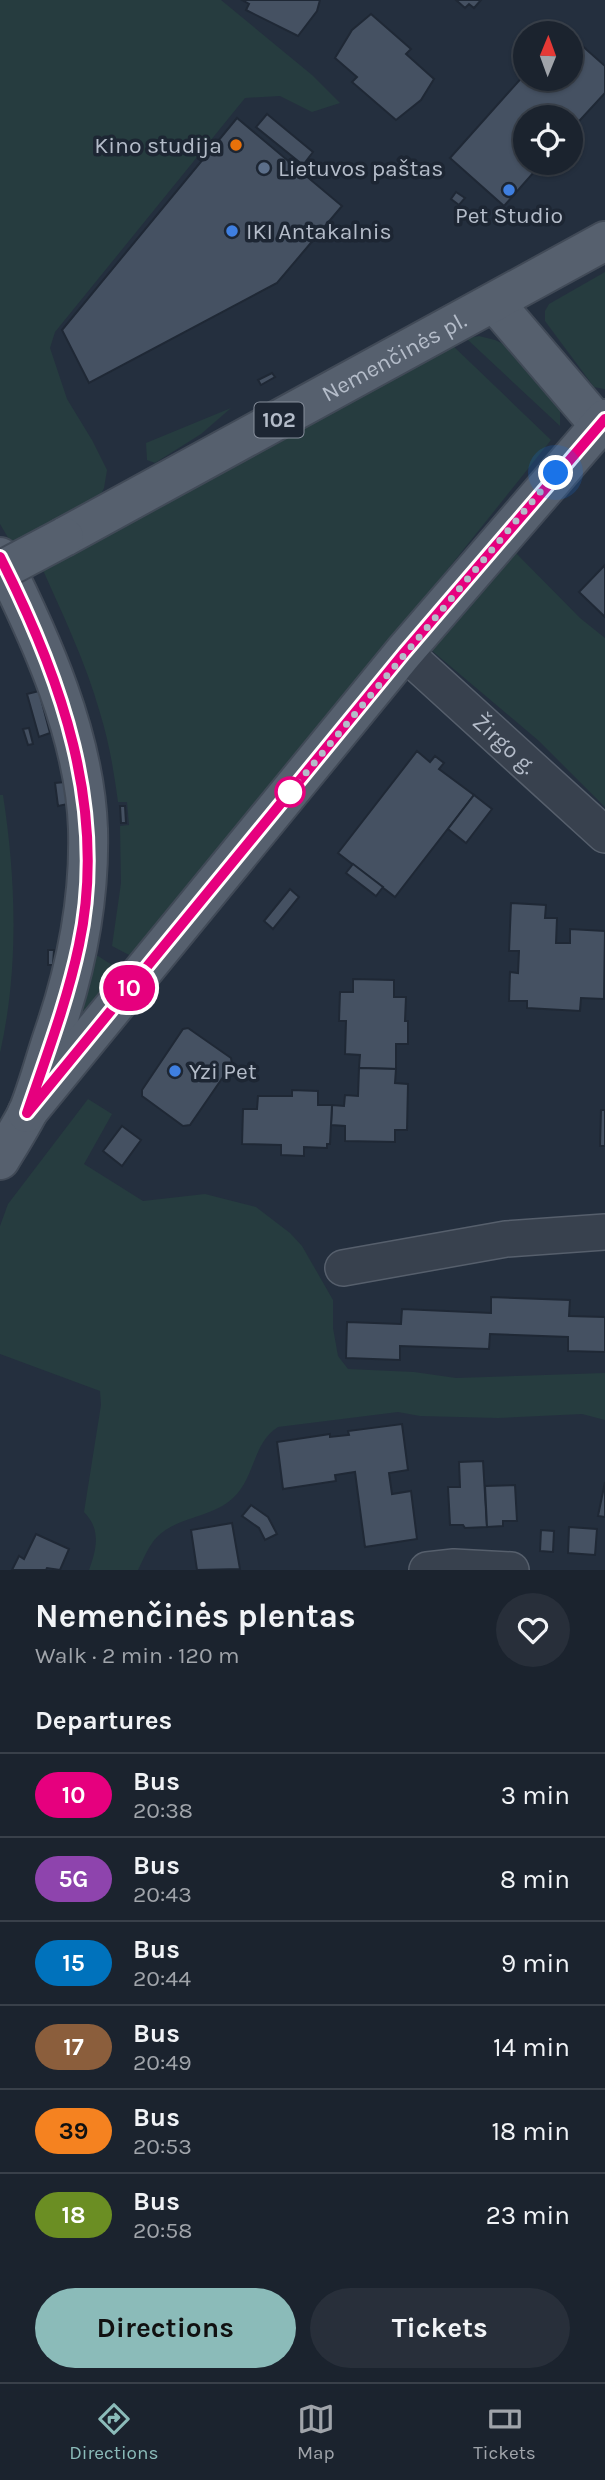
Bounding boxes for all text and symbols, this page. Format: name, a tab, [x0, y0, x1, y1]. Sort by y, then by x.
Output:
north arrow	[513, 21, 583, 91]
map controls	[513, 21, 583, 175]
button: locate	[513, 105, 583, 175]
place label: Kino studija	[94, 132, 222, 159]
marker: Kino studija	[228, 137, 244, 153]
place label: Lietuvos paštas	[278, 155, 443, 182]
marker: Lietuvos paštas	[256, 160, 272, 176]
marker: Pet Studio	[501, 182, 517, 198]
place label: Pet Studio	[455, 202, 563, 229]
place label: IKI Antakalnis	[246, 218, 392, 245]
marker: IKI Antakalnis	[224, 223, 240, 239]
street label: Nemenčinės pl.	[317, 307, 471, 407]
road number: 102	[254, 402, 304, 438]
your location	[538, 455, 573, 490]
street label: Žirgo g.	[467, 708, 542, 780]
unlabelled marker	[275, 777, 305, 807]
line badge: 10	[97, 965, 160, 1011]
text: 10	[117, 974, 141, 1002]
place label: Yzi Pet	[189, 1058, 257, 1085]
marker: Yzi Pet	[167, 1063, 183, 1079]
button: heart	[496, 1593, 570, 1667]
text: Nemenčinės plentas	[35, 1597, 356, 1635]
text: Walk · 2 min · 120 m	[35, 1642, 240, 1669]
text: Departures	[35, 1705, 172, 1736]
text: Bus	[133, 1766, 180, 1797]
text: 3 min	[501, 1780, 570, 1811]
text: 10	[62, 1781, 85, 1809]
text: 20:38	[133, 1797, 193, 1824]
text: Bus	[133, 1850, 180, 1881]
text: 8 min	[500, 1864, 570, 1895]
text: 5G	[58, 1865, 89, 1893]
text: 20:43	[133, 1881, 192, 1908]
text: Bus	[133, 1934, 180, 1965]
text: 9 min	[501, 1948, 570, 1979]
text: 15	[62, 1949, 85, 1977]
text: 20:44	[133, 1965, 191, 1992]
text: Bus	[133, 2018, 180, 2049]
text: 14 min	[493, 2032, 570, 2063]
text: 17	[63, 2033, 84, 2061]
text: 20:49	[133, 2049, 191, 2076]
text: Bus	[133, 2102, 180, 2133]
text: 18 min	[491, 2116, 570, 2147]
text: 39	[59, 2117, 88, 2145]
text: 20:53	[133, 2133, 192, 2160]
text: Bus	[133, 2186, 180, 2217]
text: 23 min	[486, 2200, 570, 2231]
text: 18	[61, 2201, 86, 2229]
text: 20:58	[133, 2217, 192, 2244]
button: Directions	[35, 2288, 296, 2368]
button: Tickets	[310, 2288, 570, 2368]
tab: Directions	[69, 2400, 158, 2464]
tab: Map	[297, 2400, 335, 2464]
tab: Tickets	[473, 2400, 536, 2464]

